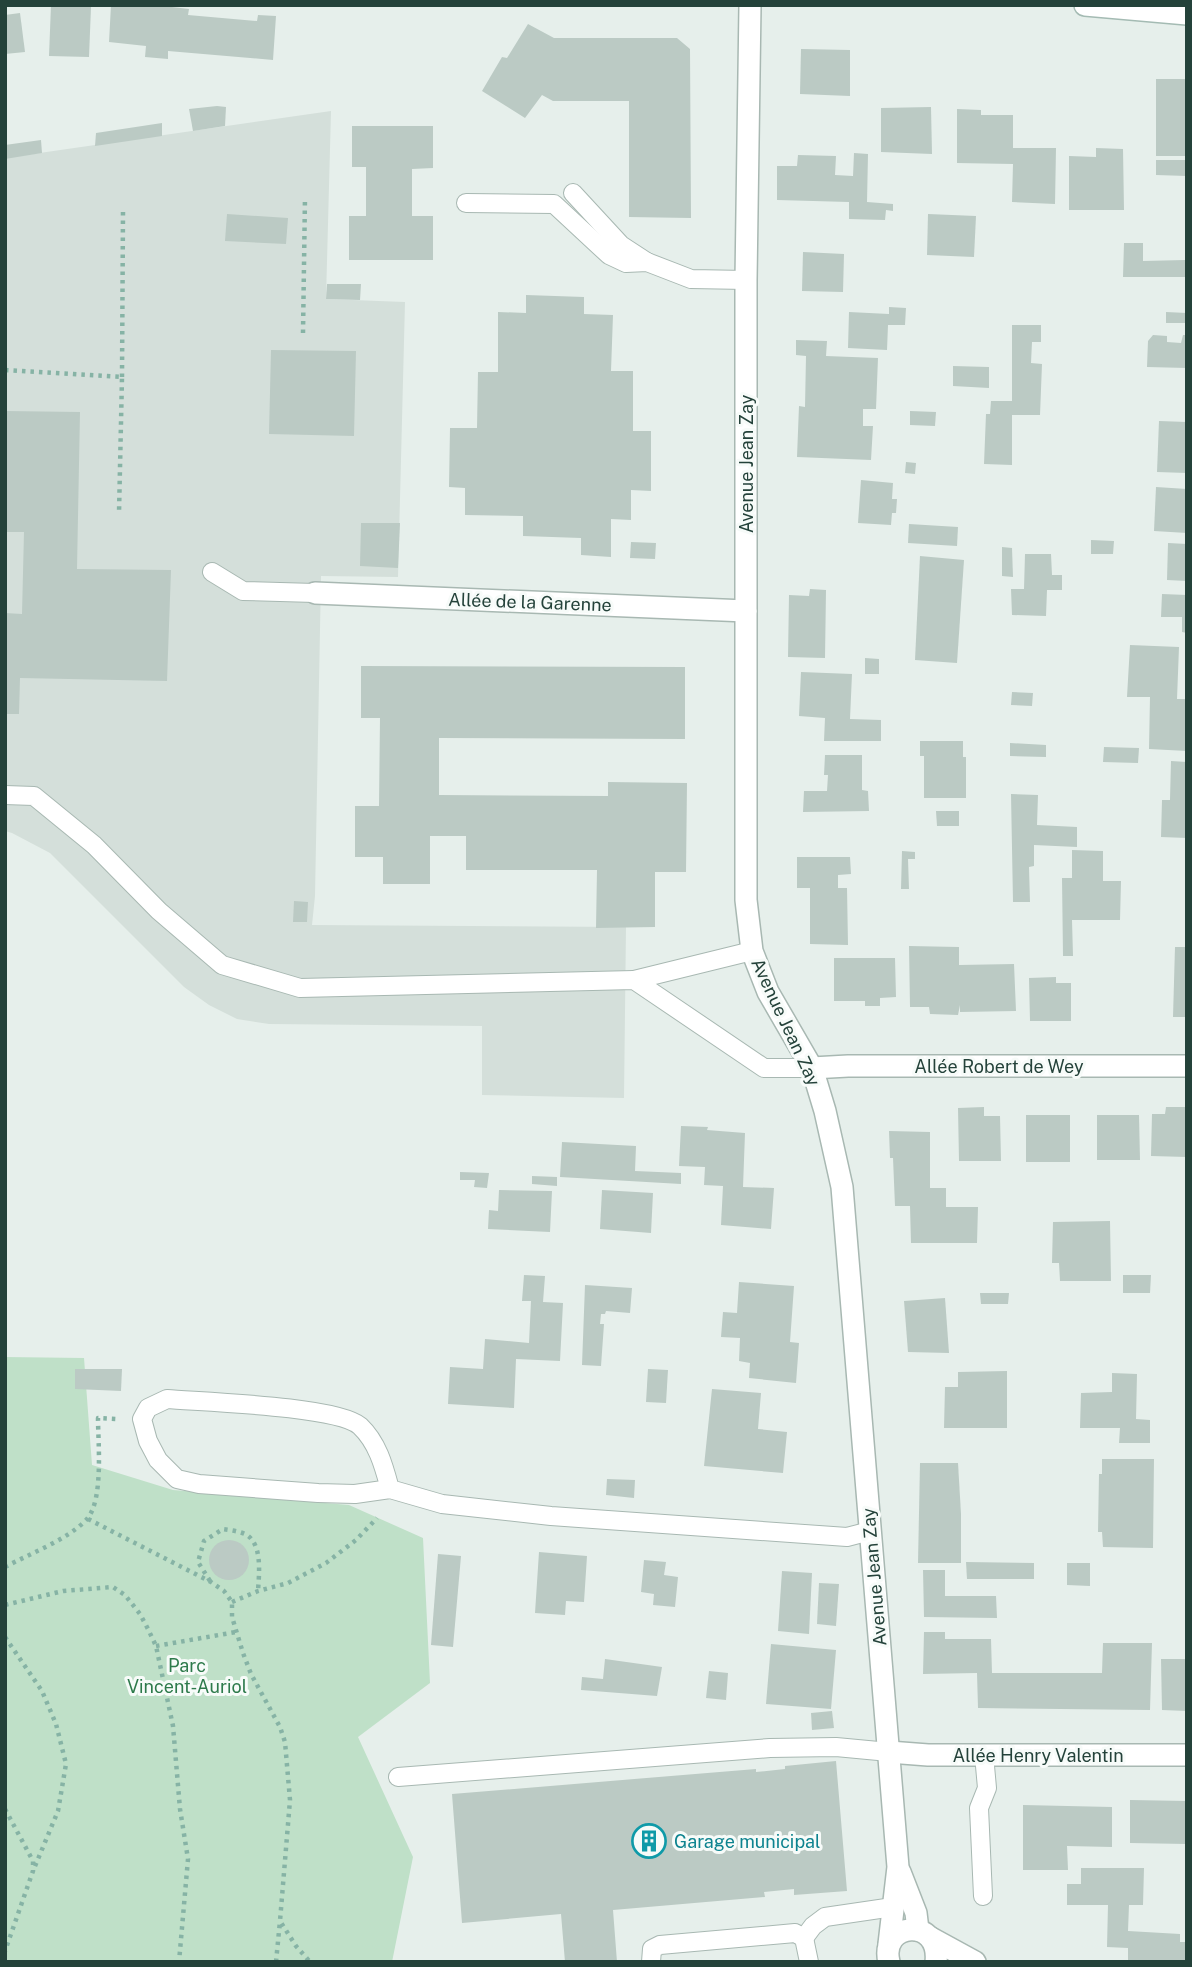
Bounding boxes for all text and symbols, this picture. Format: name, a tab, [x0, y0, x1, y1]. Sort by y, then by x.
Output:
street label: Avenue Jean Zay	[736, 394, 757, 533]
street label: Allée de la Garenne	[448, 589, 612, 615]
street label: Avenue Jean Zay	[747, 955, 825, 1090]
street label: Allée Robert de Wey	[914, 1056, 1084, 1077]
street label: Avenue Jean Zay	[857, 1507, 891, 1647]
park label: Parc Vincent-Auriol	[127, 1655, 247, 1697]
street label: Allée Henry Valentin	[952, 1745, 1124, 1766]
building icon: Garage municipal	[630, 1822, 668, 1860]
place label: Garage municipal	[674, 1831, 820, 1852]

